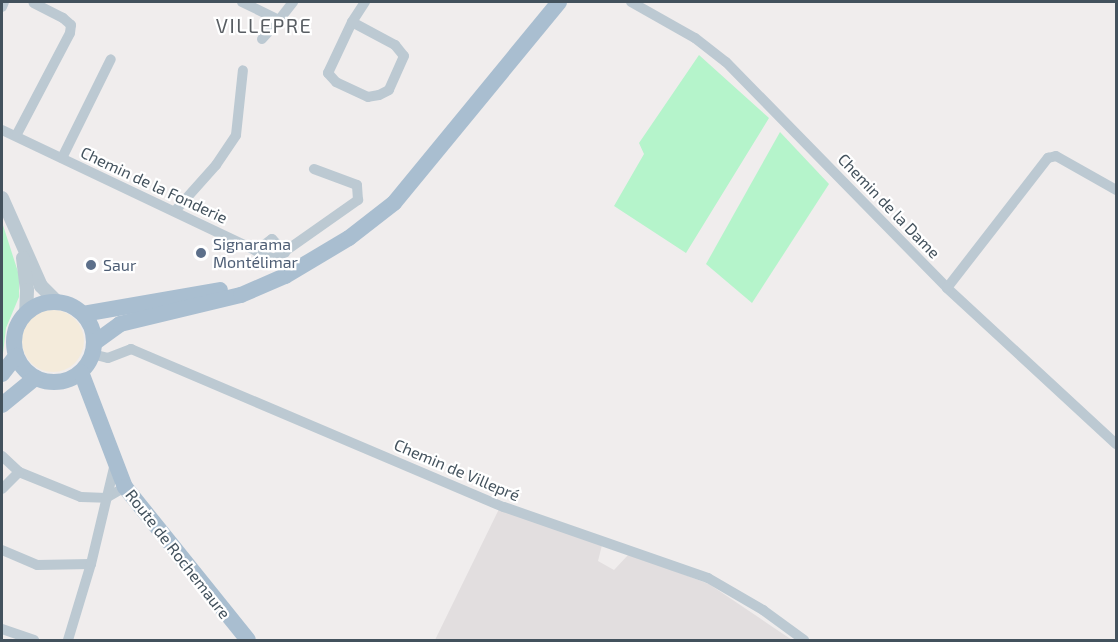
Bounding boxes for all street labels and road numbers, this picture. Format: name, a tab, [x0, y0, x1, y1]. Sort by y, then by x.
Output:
street label: Chemin de la Fonderie	[78, 143, 230, 227]
street label: Chemin de la Dame	[834, 150, 944, 262]
street label: Chemin de Villepré	[391, 435, 523, 505]
street label: Route de Rochemaure	[122, 485, 234, 623]

